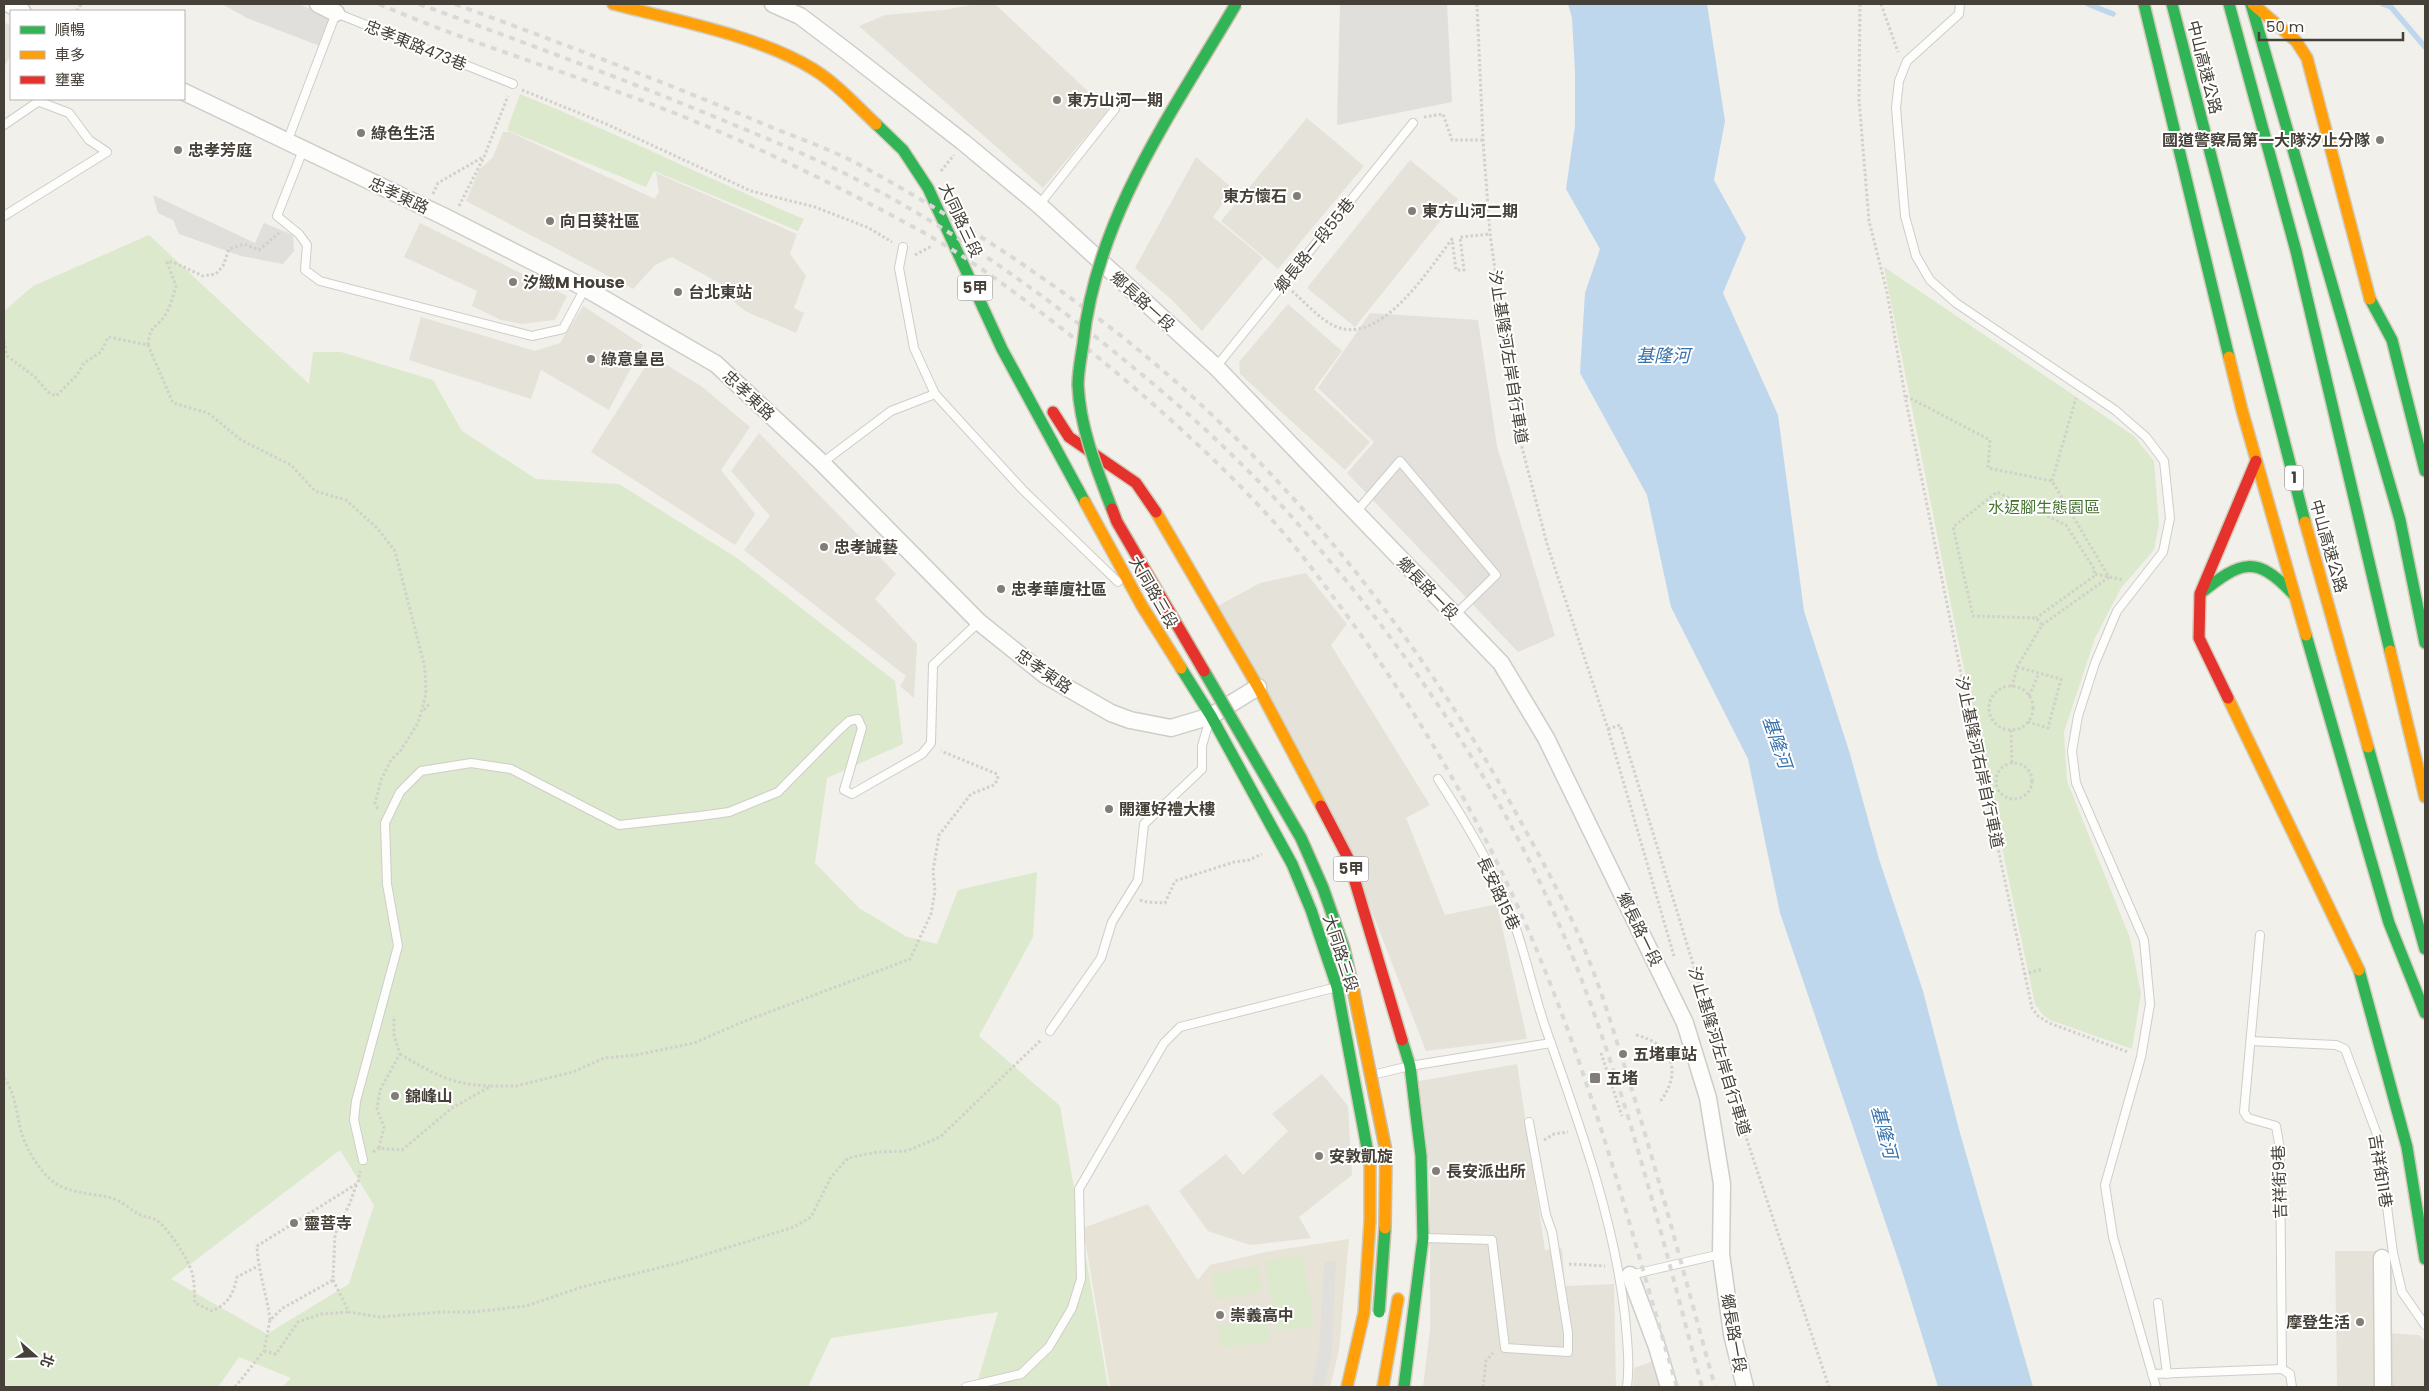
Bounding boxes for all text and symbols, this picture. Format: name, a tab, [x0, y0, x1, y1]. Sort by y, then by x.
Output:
legend	[10, 10, 185, 100]
scale bar	[2259, 10, 2403, 42]
street label: 忠孝東路473巷	[361, 15, 470, 76]
text: 50 m	[2266, 16, 2304, 37]
street label: 中山高速公路	[2182, 18, 2227, 116]
text: 順暢	[55, 19, 85, 40]
text: 車多	[55, 44, 85, 65]
text: 壅塞	[55, 69, 85, 90]
place label: 東方山河一期	[1067, 89, 1163, 112]
marker: 東方山河一期	[1051, 94, 1063, 106]
place label: 綠色生活	[371, 122, 435, 145]
marker: 綠色生活	[355, 127, 367, 139]
place label: 國道警察局第一大隊汐止分隊	[2162, 129, 2370, 152]
marker: 國道警察局第一大隊汐止分隊	[2374, 134, 2386, 146]
place label: 忠孝芳庭	[188, 139, 252, 162]
marker: 忠孝芳庭	[172, 144, 184, 156]
street label: 忠孝東路	[365, 172, 433, 219]
street label: 大同路三段	[933, 179, 988, 261]
place label: 東方懷石	[1223, 185, 1287, 208]
marker: 東方懷石	[1291, 190, 1303, 202]
street label: 鄉長路一段55巷	[1269, 193, 1360, 298]
place label: 東方山河二期	[1422, 200, 1518, 223]
marker: 東方山河二期	[1406, 205, 1418, 217]
place label: 向日葵社區	[560, 210, 640, 233]
marker: 向日葵社區	[544, 215, 556, 227]
street label: 鄉長路一段	[1105, 266, 1180, 337]
street label: 汐止基隆河左岸自行車道	[1483, 268, 1534, 446]
place label: 汐緻M House	[523, 271, 625, 294]
marker: 汐緻M House	[507, 276, 519, 288]
road number: 5甲	[958, 276, 992, 300]
place label: 台北東站	[688, 281, 752, 304]
marker: 台北東站	[672, 286, 684, 298]
water label: 基隆河	[1636, 343, 1693, 368]
place label: 綠意皇邑	[601, 348, 665, 371]
marker: 綠意皇邑	[585, 353, 597, 365]
street label: 忠孝東路	[717, 365, 780, 426]
road number: 1	[2285, 466, 2303, 490]
park label: 水返腳生態園區	[1988, 496, 2100, 519]
street label: 中山高速公路	[2304, 497, 2353, 595]
place label: 忠孝誠藝	[834, 536, 898, 559]
marker: 忠孝誠藝	[818, 541, 830, 553]
street label: 大同路三段	[1124, 552, 1184, 633]
street label: 鄉長路一段	[1392, 552, 1464, 625]
place label: 忠孝華廈社區	[1011, 578, 1107, 601]
marker: 忠孝華廈社區	[995, 583, 1007, 595]
street label: 忠孝東路	[1011, 644, 1077, 699]
street label: 汐止基隆河右岸自行車道	[1950, 674, 2009, 851]
water label: 基隆河	[1757, 712, 1799, 774]
place label: 開運好禮大樓	[1119, 798, 1215, 821]
marker: 開運好禮大樓	[1103, 803, 1115, 815]
street label: 長安路15巷	[1471, 852, 1526, 934]
road number: 5甲	[1334, 856, 1368, 882]
street label: 鄉長路一段	[1612, 888, 1667, 970]
street label: 大同路三段	[1317, 912, 1364, 995]
street label: 汐止基隆河左岸自行車道	[1683, 964, 1756, 1139]
place label: 五堵車站	[1633, 1043, 1697, 1066]
marker: 五堵車站	[1617, 1048, 1629, 1060]
place label: 五堵	[1606, 1067, 1638, 1090]
marker: 五堵	[1588, 1071, 1602, 1085]
place label: 錦峰山	[405, 1085, 453, 1108]
marker: 錦峰山	[389, 1090, 401, 1102]
water label: 基隆河	[1865, 1103, 1904, 1164]
street label: 吉祥街11巷	[2363, 1133, 2398, 1210]
place label: 安敦凱旋	[1329, 1145, 1393, 1168]
street label: 吉祥街9巷	[2267, 1145, 2292, 1219]
marker: 安敦凱旋	[1313, 1150, 1325, 1162]
place label: 長安派出所	[1446, 1160, 1526, 1183]
marker: 長安派出所	[1430, 1165, 1442, 1177]
place label: 靈菩寺	[304, 1212, 352, 1235]
marker: 靈菩寺	[288, 1217, 300, 1229]
street label: 鄉長路一段	[1715, 1292, 1752, 1374]
place label: 崇義高中	[1230, 1304, 1294, 1327]
marker: 崇義高中	[1214, 1309, 1226, 1321]
place label: 摩登生活	[2286, 1311, 2350, 1334]
marker: 摩登生活	[2354, 1316, 2366, 1328]
north arrow	[10, 1331, 60, 1381]
text: 北	[35, 1350, 59, 1370]

